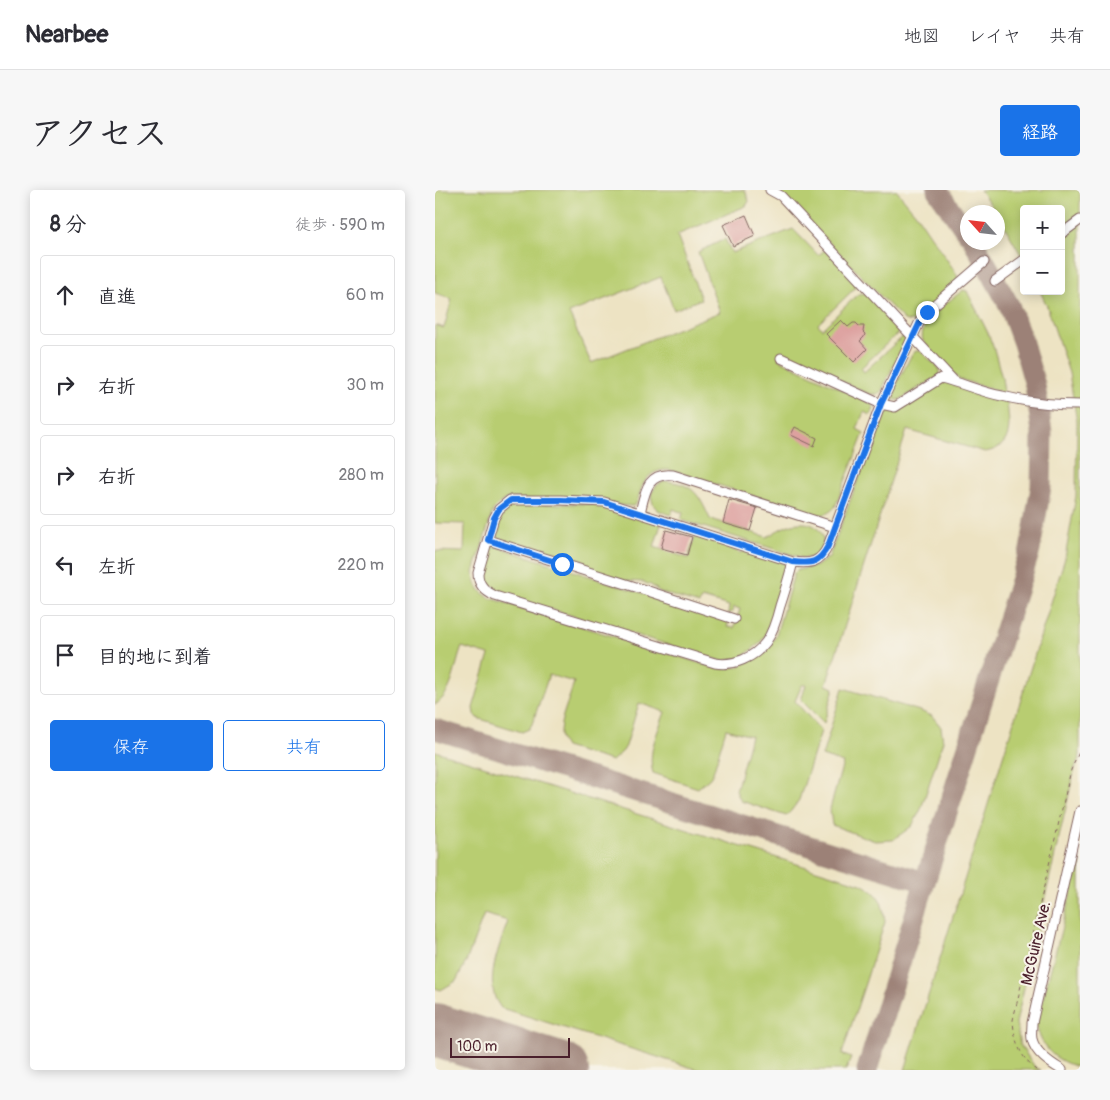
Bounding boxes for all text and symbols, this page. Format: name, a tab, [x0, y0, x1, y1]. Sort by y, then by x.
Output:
text: Nearbee	[25, 20, 108, 49]
text: 地図	[904, 25, 940, 48]
text: レイヤ	[968, 25, 1021, 48]
text: 共有	[1049, 25, 1085, 48]
button: 経路	[1000, 105, 1080, 156]
text: アクセス	[30, 112, 168, 156]
north arrow	[960, 205, 1005, 250]
map controls	[1020, 205, 1065, 295]
button: +	[1020, 205, 1065, 250]
text: 8 分	[50, 211, 86, 238]
text: 徒歩 · 590 m	[295, 215, 385, 235]
button: −	[1020, 250, 1065, 295]
icon: ahead	[51, 281, 79, 309]
text: 直進	[98, 285, 136, 309]
text: 60 m	[346, 285, 384, 305]
route end	[916, 301, 939, 324]
icon: right	[51, 371, 79, 399]
text: 右折	[98, 375, 136, 399]
text: 30 m	[346, 375, 384, 395]
icon: right	[51, 461, 79, 489]
text: 右折	[98, 465, 136, 489]
text: 280 m	[338, 465, 384, 485]
icon: left	[51, 551, 79, 579]
route start	[551, 553, 574, 576]
text: 左折	[98, 555, 136, 579]
text: 220 m	[338, 555, 384, 575]
icon: arrive	[51, 641, 79, 669]
text: 目的地に到着	[98, 645, 212, 669]
button: 保存	[50, 720, 213, 771]
button: 共有	[223, 720, 385, 771]
street label: McGuire Ave.	[1017, 899, 1055, 987]
scale bar	[450, 1035, 570, 1058]
text: 100 m	[457, 1038, 497, 1055]

